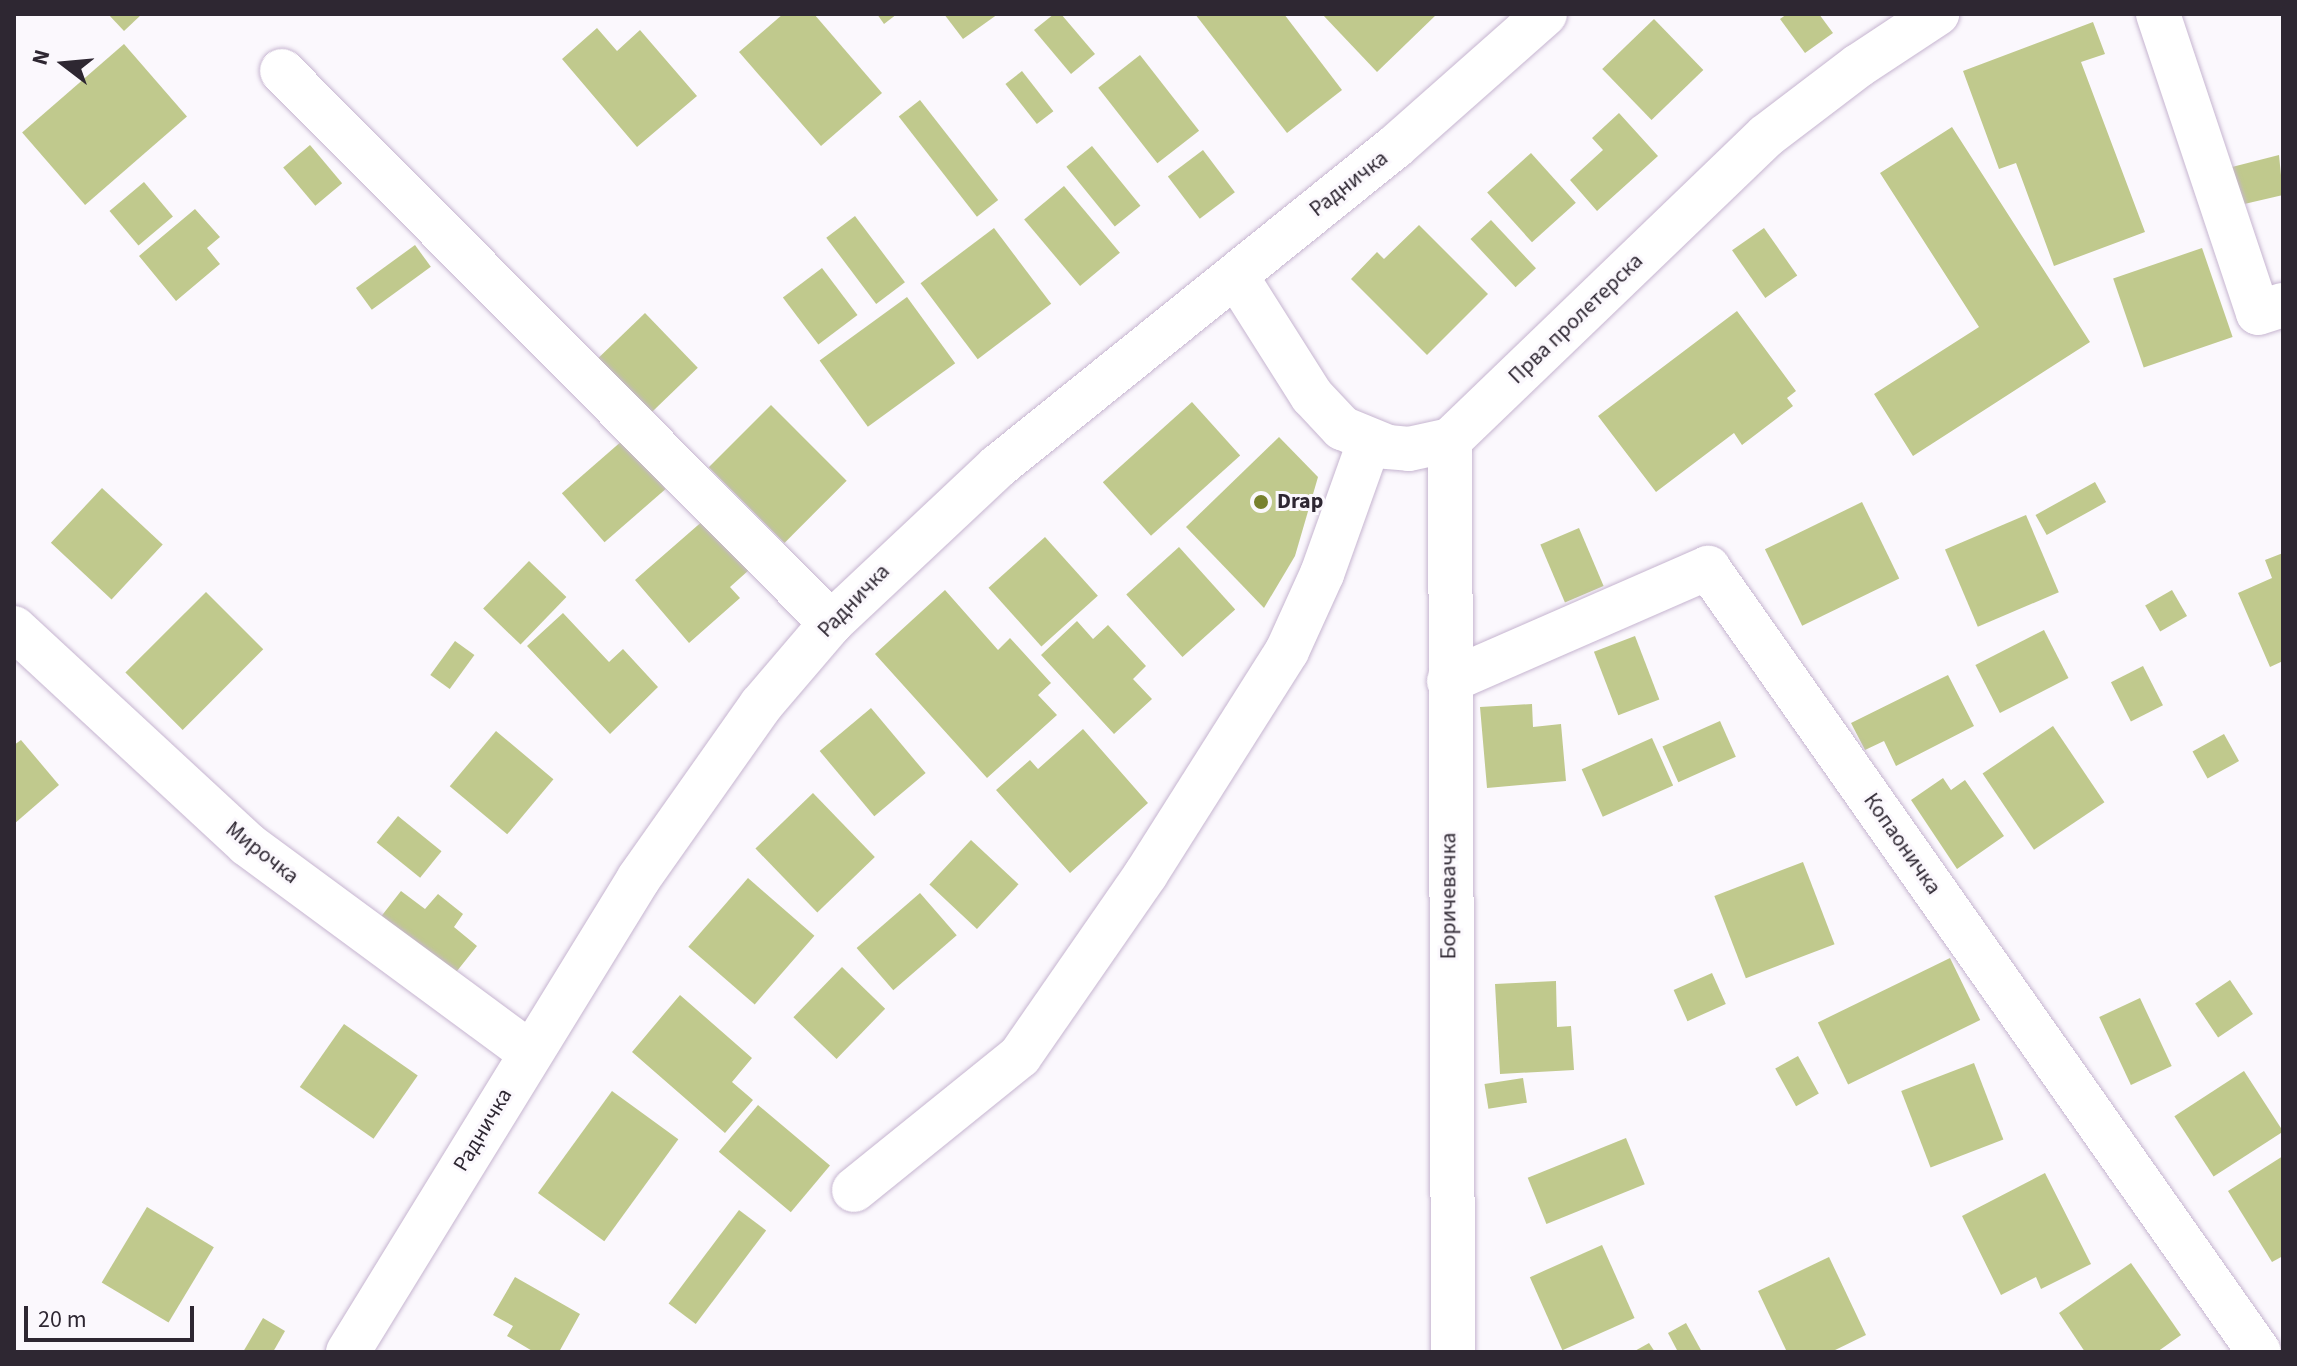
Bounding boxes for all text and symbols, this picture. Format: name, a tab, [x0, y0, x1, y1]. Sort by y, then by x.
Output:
north arrow	[24, 24, 104, 104]
text: N	[24, 46, 58, 69]
street label: Радничка	[1305, 145, 1393, 223]
street label: Прва пролетерска	[1503, 248, 1649, 390]
place label: Drap	[1277, 489, 1323, 515]
marker: Drap	[1252, 493, 1270, 511]
street label: Радничка	[813, 559, 895, 643]
street label: Копаоничка	[1857, 788, 1947, 900]
street label: Мирочка	[220, 816, 304, 890]
street label: Боричевачка	[1436, 833, 1462, 959]
street label: Радничка	[448, 1084, 518, 1176]
scale bar	[28, 1290, 198, 1340]
text: 20 m	[38, 1302, 87, 1337]

